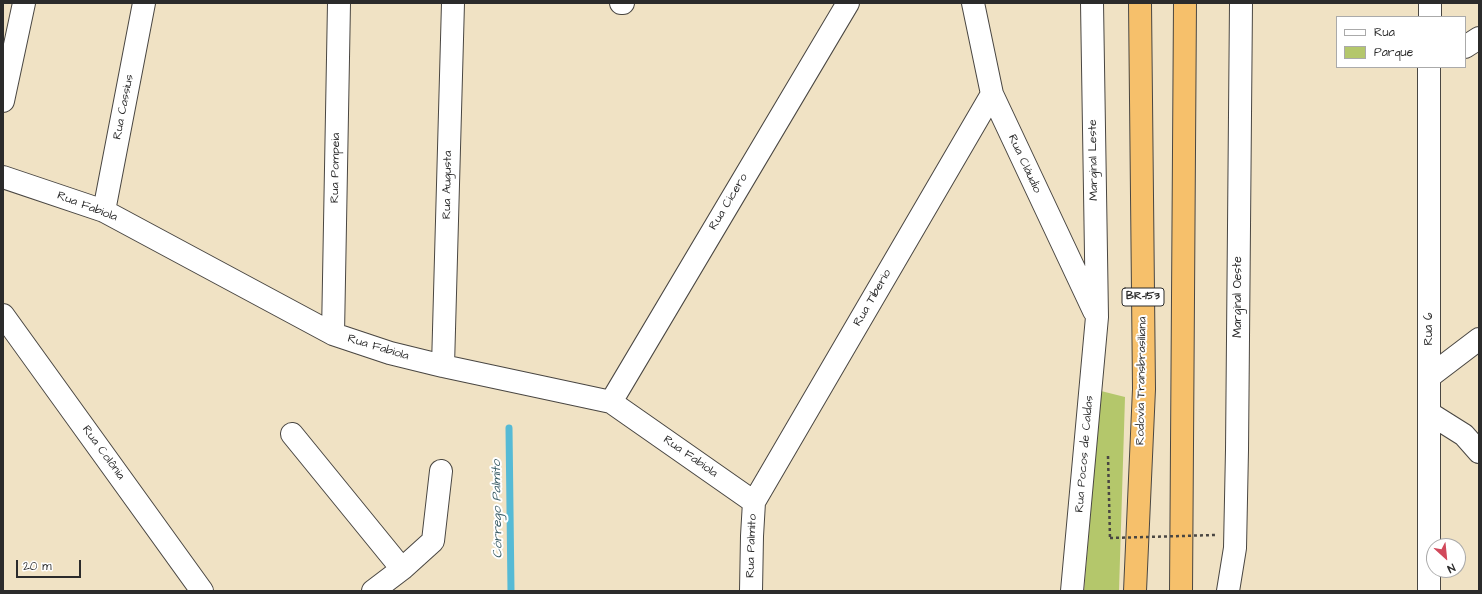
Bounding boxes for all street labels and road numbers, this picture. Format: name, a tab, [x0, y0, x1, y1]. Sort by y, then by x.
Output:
street label: Rua Cassius	[111, 73, 137, 141]
street label: Marginal Leste	[1086, 119, 1102, 201]
street label: Rua Cláudio	[1004, 132, 1044, 196]
street label: Rua Pompeia	[328, 133, 344, 203]
street label: Rua Augusta	[440, 151, 456, 219]
street label: Rua Cicero	[707, 171, 751, 233]
street label: Rua Fabiola	[55, 189, 119, 225]
street label: Marginal Oeste	[1231, 256, 1245, 338]
street label: Rua Tiberio	[851, 267, 895, 329]
road number: BR-153	[1122, 288, 1164, 306]
street label: Rua 6	[1422, 312, 1436, 346]
street label: Rodovia Transbrasiliana	[1134, 317, 1150, 445]
street label: Rua Fabiola	[346, 332, 410, 364]
street label: Rua Pocos de Caldas	[1073, 395, 1097, 513]
street label: Rua Colônia	[79, 423, 127, 483]
street label: Rua Fabiola	[660, 433, 720, 481]
street label: Rua Palmito	[744, 514, 760, 578]

